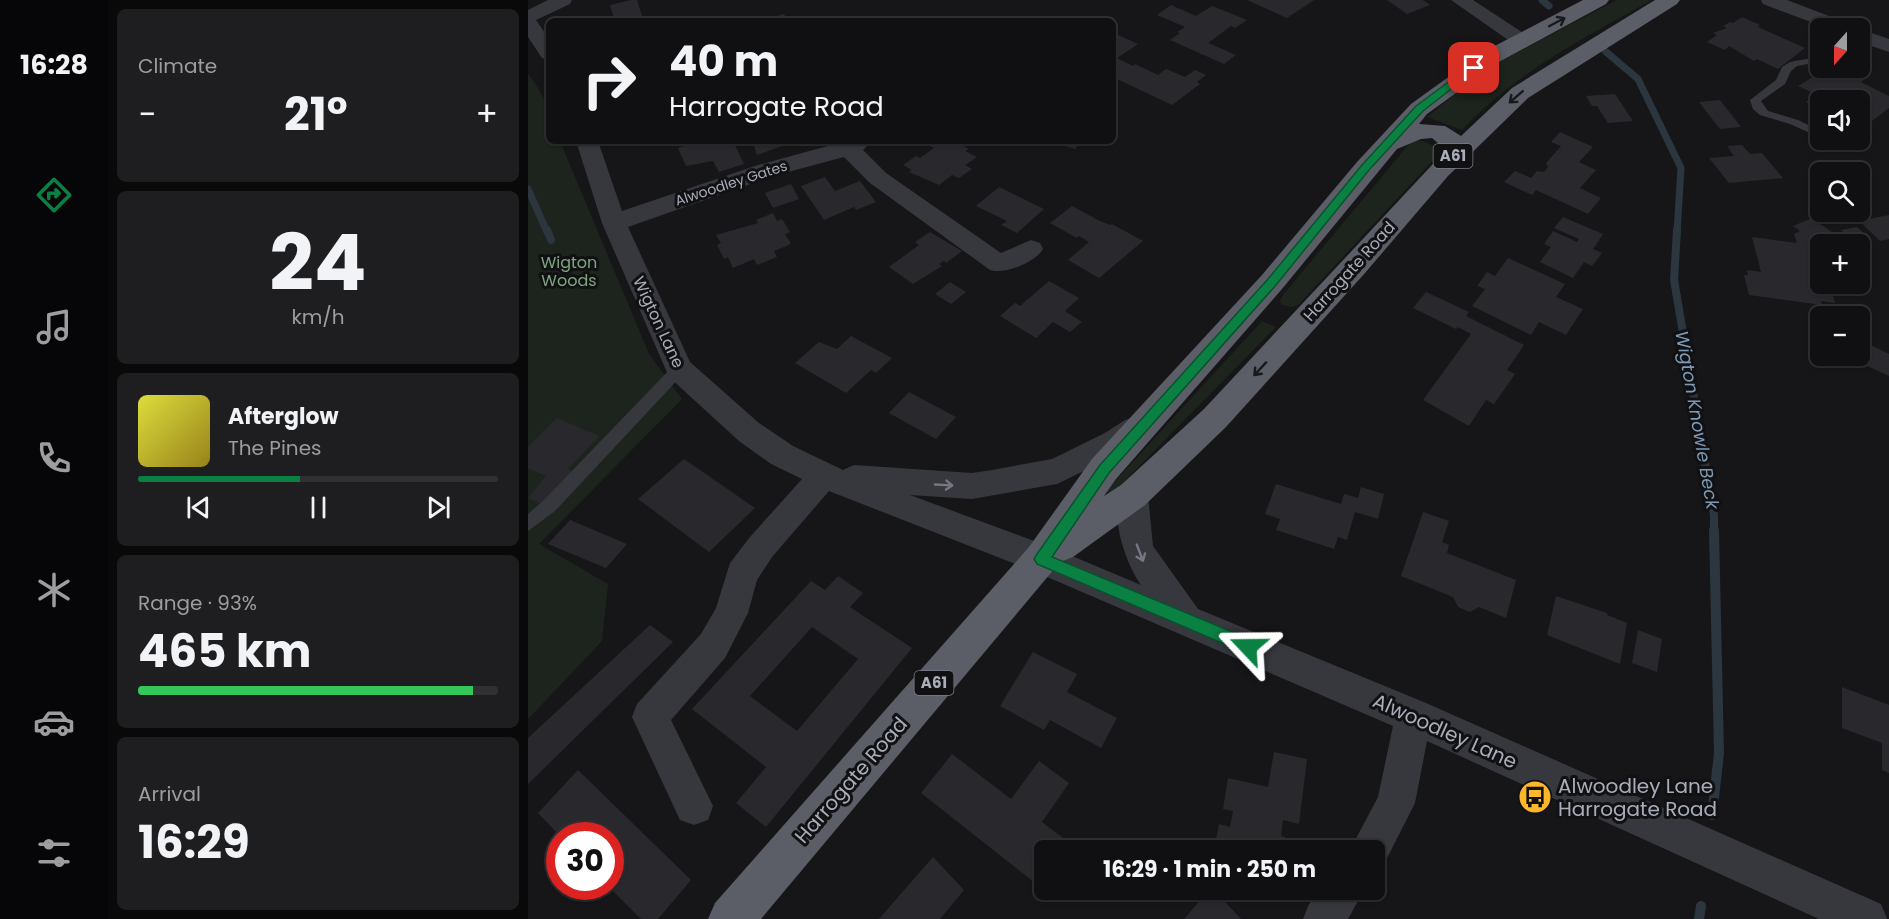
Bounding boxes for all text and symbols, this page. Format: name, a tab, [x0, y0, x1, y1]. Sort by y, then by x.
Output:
one-way arrow	[1548, 16, 1565, 28]
north arrow	[1810, 18, 1870, 78]
map controls	[1810, 18, 1870, 366]
text: 40 m	[669, 32, 778, 91]
icon: right	[570, 42, 648, 120]
pin	[1448, 42, 1499, 93]
text: 16:28	[20, 46, 88, 83]
icon: arrive	[1457, 51, 1490, 84]
text: Climate	[138, 52, 217, 80]
text: 21°	[284, 83, 348, 146]
text: Harrogate Road	[669, 88, 884, 125]
one-way arrow	[1509, 90, 1524, 104]
button: sound	[1810, 90, 1870, 150]
text: −	[138, 91, 156, 138]
text: +	[475, 91, 498, 138]
road number: A61	[1434, 144, 1472, 168]
street label: Alwoodley Gates	[672, 155, 790, 211]
button: search	[1810, 162, 1870, 222]
icon: directions	[33, 174, 75, 216]
text: 24	[269, 208, 367, 317]
street label: Harrogate Road	[1298, 216, 1401, 326]
button: +	[1810, 234, 1870, 294]
park label: Wigton Woods	[541, 251, 597, 292]
street label: Wigton Lane	[627, 273, 690, 372]
text: km/h	[291, 303, 345, 331]
icon: music	[33, 306, 75, 348]
button: −	[1810, 306, 1870, 366]
water label: Wigton Knowle Beck	[1669, 329, 1726, 512]
one-way arrow	[1253, 362, 1267, 377]
text: Afterglow	[228, 401, 339, 432]
text: The Pines	[228, 434, 322, 462]
icon: phone	[33, 437, 75, 479]
one-way arrow	[934, 479, 954, 490]
icon: previous	[182, 491, 215, 524]
icon: pause	[302, 491, 335, 524]
icon: next	[422, 491, 455, 524]
one-way arrow	[1136, 543, 1147, 561]
icon: climate	[33, 569, 75, 611]
text: Range · 93%	[138, 589, 257, 617]
position arrow	[1216, 615, 1280, 679]
text: 465 km	[138, 620, 311, 683]
road number: A61	[914, 671, 954, 695]
street label: Alwoodley Lane	[1368, 687, 1522, 775]
icon: car	[33, 701, 75, 743]
street label: Harrogate Road	[788, 711, 914, 849]
place label: Alwoodley Lane Harrogate Road	[1558, 772, 1717, 823]
bus stop icon: Alwoodley Lane Harrogate Road	[1517, 779, 1553, 815]
text: Arrival	[138, 780, 201, 808]
text: 16:29	[138, 811, 250, 874]
speed limit sign: 30	[546, 822, 624, 900]
icon: filters	[33, 832, 75, 874]
text: 16:29 · 1 min · 250 m	[1103, 854, 1316, 885]

